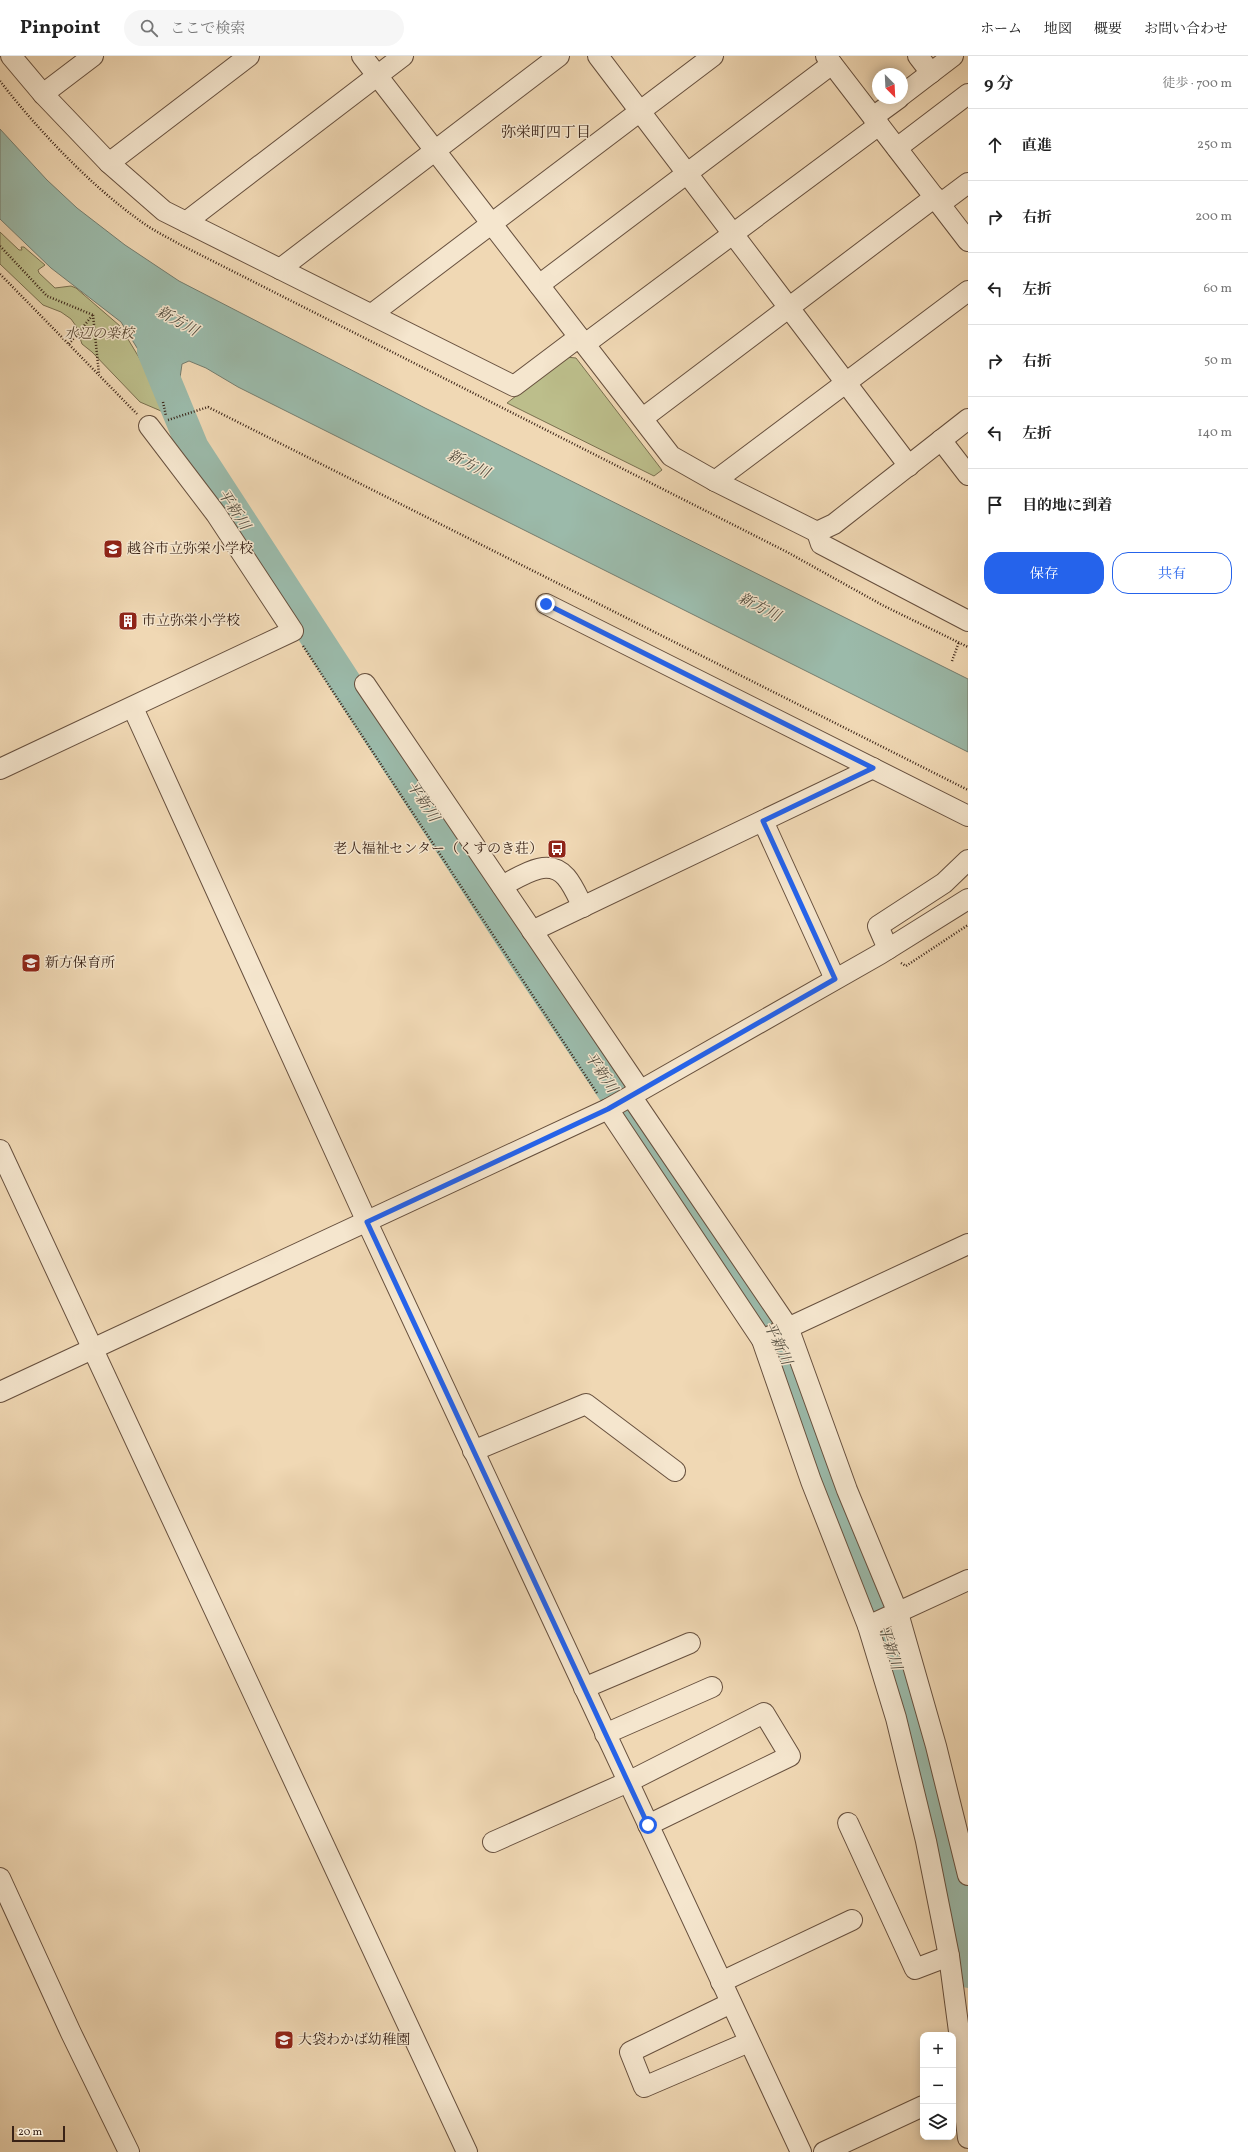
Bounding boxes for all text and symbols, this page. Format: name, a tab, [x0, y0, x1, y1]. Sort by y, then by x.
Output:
search box	[124, 10, 404, 46]
text: Pinpoint	[20, 15, 100, 41]
icon: search	[138, 17, 160, 39]
text: ここで検索	[170, 19, 245, 40]
text: ホーム	[980, 20, 1022, 39]
text: 地図	[1044, 20, 1072, 39]
text: 概要	[1094, 20, 1122, 39]
text: お問い合わせ	[1144, 20, 1228, 39]
north arrow	[872, 68, 908, 104]
text: 9 分	[984, 73, 1014, 96]
text: 徒歩 · 700 m	[1162, 75, 1232, 93]
district label: 弥栄町四丁目	[501, 123, 591, 144]
icon: ahead	[984, 134, 1006, 156]
text: 直進	[1022, 136, 1052, 157]
text: 250 m	[1197, 136, 1232, 154]
icon: right	[984, 206, 1006, 228]
text: 右折	[1022, 208, 1052, 229]
text: 200 m	[1195, 208, 1232, 226]
icon: left	[984, 278, 1006, 300]
text: 左折	[1022, 280, 1052, 301]
text: 60 m	[1204, 280, 1232, 298]
water label: 新方川	[152, 302, 204, 343]
park label: 水辺の楽校	[64, 325, 136, 344]
icon: right	[984, 350, 1006, 372]
text: 右折	[1022, 352, 1052, 373]
text: 50 m	[1204, 352, 1232, 370]
icon: left	[984, 422, 1006, 444]
text: 左折	[1022, 424, 1052, 445]
text: 140 m	[1198, 424, 1232, 442]
water label: 新方川	[443, 446, 495, 485]
water label: 平新川	[212, 485, 255, 536]
icon: arrive	[984, 494, 1006, 516]
text: 目的地に到着	[1022, 496, 1112, 517]
school or university icon: 越谷市立弥栄小学校	[102, 538, 124, 560]
place label: 越谷市立弥栄小学校	[127, 540, 253, 559]
button: 保存	[984, 552, 1104, 594]
button: 共有	[1112, 552, 1232, 594]
water label: 新方川	[734, 588, 786, 628]
route end	[537, 595, 555, 613]
building icon: 市立弥栄小学校	[117, 610, 139, 632]
place label: 市立弥栄小学校	[142, 612, 240, 631]
water label: 平新川	[401, 777, 444, 828]
bus stop icon: 老人福祉センター（くすのき荘）	[546, 838, 568, 860]
place label: 老人福祉センター（くすのき荘）	[334, 840, 543, 859]
school or university icon: 新方保育所	[20, 952, 42, 974]
place label: 新方保育所	[45, 954, 115, 973]
water label: 平新川	[579, 1048, 622, 1099]
water label: 平新川	[758, 1319, 797, 1371]
water label: 平新川	[872, 1623, 907, 1675]
route start	[639, 1816, 657, 1834]
school or university icon: 大袋わかば幼稚園	[273, 2029, 295, 2051]
place label: 大袋わかば幼稚園	[298, 2031, 410, 2050]
map controls	[920, 2032, 956, 2140]
button: +	[920, 2032, 956, 2068]
button: −	[920, 2068, 956, 2104]
button: layers	[920, 2104, 956, 2140]
scale bar	[12, 2124, 65, 2143]
text: 20 m	[18, 2125, 42, 2140]

